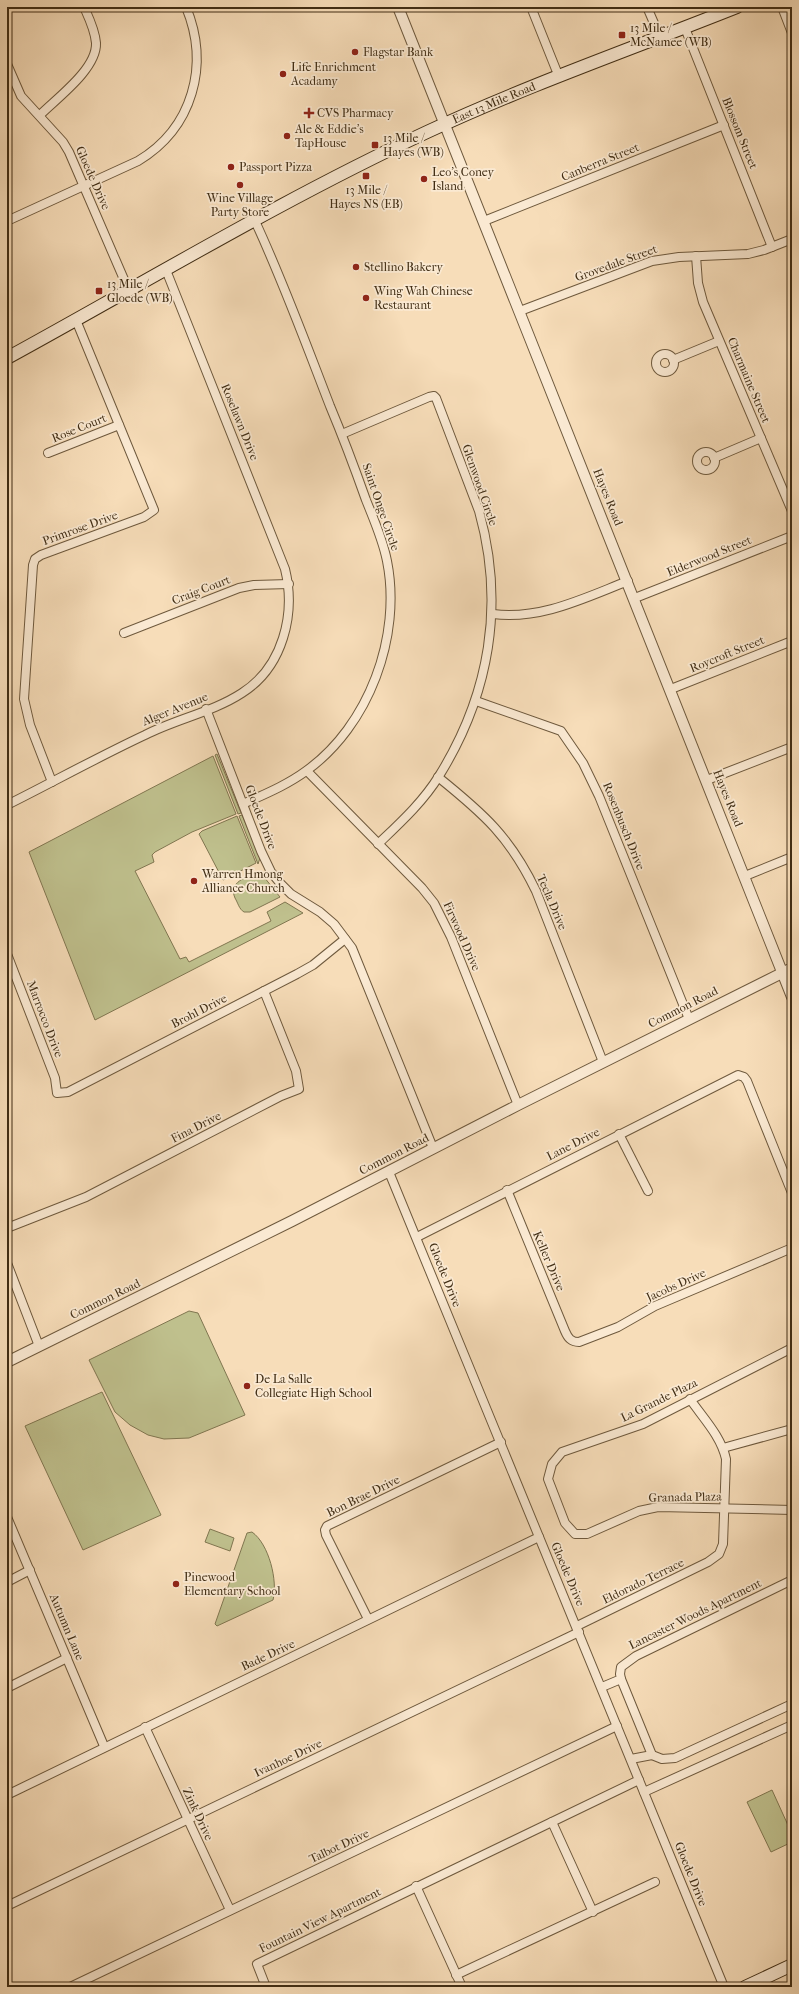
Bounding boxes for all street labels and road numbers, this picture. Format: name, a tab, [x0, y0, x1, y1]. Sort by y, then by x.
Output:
street label: East 13 Mile Road	[450, 79, 538, 127]
street label: Blossom Street	[719, 95, 761, 172]
street label: Canberra Street	[559, 140, 642, 184]
street label: Gloede Drive	[73, 144, 113, 212]
street label: Grovedale Street	[573, 241, 660, 284]
street label: Charmaine Street	[725, 335, 774, 426]
street label: Roselawn Drive	[218, 382, 262, 462]
street label: Rose Court	[50, 410, 109, 445]
street label: Glenwood Circle	[459, 442, 501, 528]
street label: Saint Onge Circle	[359, 461, 403, 553]
street label: Hayes Road	[590, 466, 626, 528]
street label: Primrose Drive	[40, 508, 120, 548]
street label: Elderwood Street	[665, 532, 754, 579]
street label: Craig Court	[170, 572, 233, 608]
street label: Roycroft Street	[688, 632, 767, 675]
street label: Alger Avenue	[139, 689, 210, 729]
street label: Hayes Road	[710, 767, 746, 829]
street label: Rosenbusch Drive	[600, 780, 648, 872]
street label: Gloede Drive	[242, 783, 280, 851]
street label: Tecla Drive	[534, 872, 570, 932]
street label: Firwood Drive	[440, 899, 484, 973]
street label: Marrocco Drive	[24, 979, 66, 1060]
street label: Common Road	[646, 983, 721, 1031]
street label: Brohl Drive	[169, 991, 229, 1031]
street label: Fina Drive	[169, 1108, 223, 1146]
street label: Lane Drive	[544, 1125, 602, 1163]
street label: Common Road	[357, 1130, 432, 1178]
street label: Keller Drive	[530, 1229, 568, 1293]
street label: Gloede Drive	[426, 1241, 464, 1309]
street label: Jacobs Drive	[643, 1266, 708, 1305]
street label: Common Road	[68, 1276, 143, 1322]
street label: La Grande Plaza	[618, 1375, 700, 1425]
street label: Bon Brae Drive	[324, 1472, 402, 1520]
street label: Granada Plaza	[648, 1489, 722, 1505]
street label: Gloede Drive	[548, 1540, 588, 1608]
street label: Eldorado Terrace	[600, 1555, 686, 1607]
street label: Lancaster Woods Apartment	[626, 1575, 764, 1652]
street label: Autumn Lane	[46, 1591, 87, 1662]
street label: Bade Drive	[239, 1636, 297, 1674]
street label: Ivanhoe Drive	[252, 1736, 324, 1780]
street label: Zink Drive	[180, 1785, 216, 1843]
street label: Talbot Drive	[307, 1826, 371, 1866]
street label: Gloede Drive	[672, 1840, 710, 1908]
street label: Fountain View Apartment	[257, 1884, 384, 1956]

